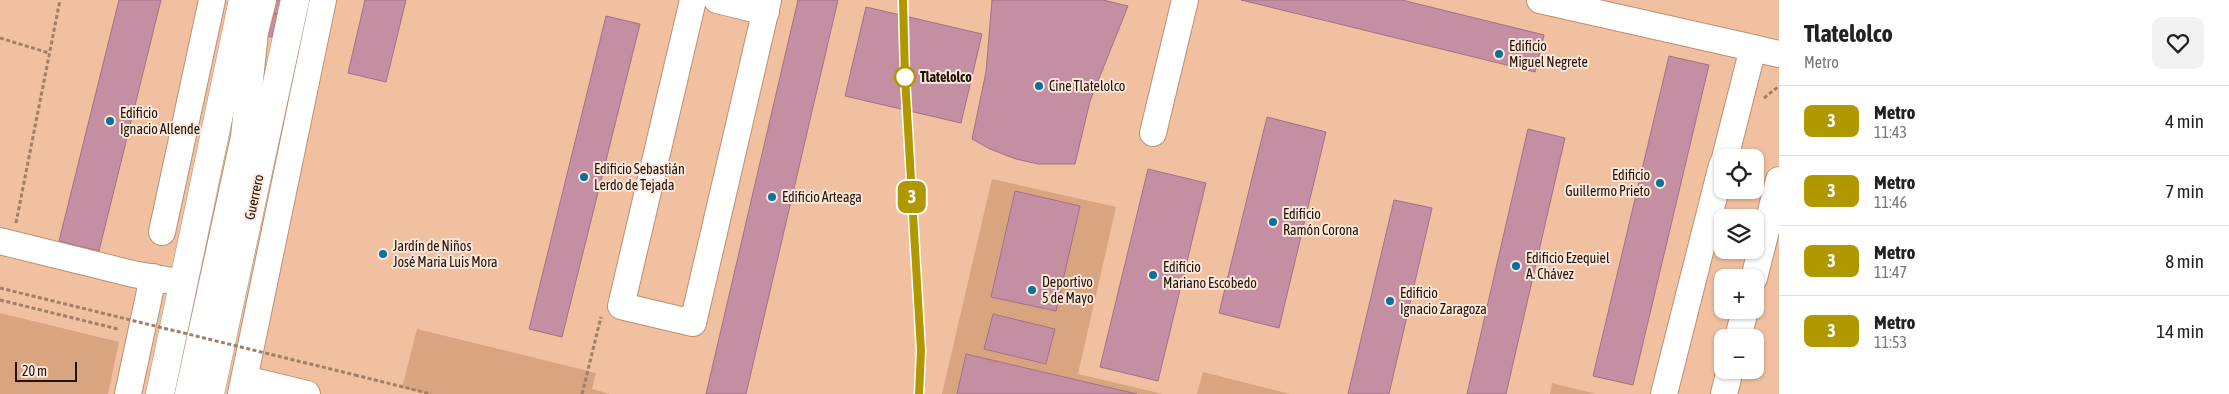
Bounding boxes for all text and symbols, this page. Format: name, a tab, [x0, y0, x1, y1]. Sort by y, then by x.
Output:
button: heart	[2152, 17, 2204, 69]
text: Tlatelolco	[1804, 20, 1893, 47]
place label: Edificio Miguel Negrete	[1509, 38, 1588, 70]
marker: Edificio Miguel Negrete	[1493, 48, 1505, 60]
text: Metro	[1804, 53, 1839, 71]
marker: Tlatelolco	[894, 66, 916, 88]
place label: Tlatelolco	[920, 69, 972, 85]
place label: Cine Tlatelolco	[1049, 78, 1125, 94]
marker: Cine Tlatelolco	[1033, 80, 1045, 92]
text: Metro	[1874, 101, 1915, 123]
place label: Edificio Ignacio Allende	[120, 105, 200, 137]
text: 3	[1827, 110, 1836, 131]
text: 4 min	[2165, 110, 2204, 132]
marker: Edificio Ignacio Allende	[104, 115, 116, 127]
text: 11:43	[1874, 123, 1907, 141]
map controls	[1714, 149, 1764, 379]
button: locate	[1714, 149, 1764, 199]
place label: Edificio Sebastián Lerdo de Tejada	[594, 161, 685, 193]
place label: Edificio Guillermo Prieto	[1565, 167, 1650, 199]
marker: Edificio Sebastián Lerdo de Tejada	[578, 171, 590, 183]
text: Metro	[1874, 171, 1915, 193]
street label: Guerrero	[241, 173, 267, 221]
marker: Edificio Guillermo Prieto	[1654, 177, 1666, 189]
text: 3	[1827, 180, 1836, 201]
text: 7 min	[2165, 180, 2204, 202]
line badge: 3	[896, 181, 928, 213]
text: 3	[908, 186, 916, 207]
place label: Edificio Arteaga	[782, 189, 862, 205]
marker: Edificio Arteaga	[766, 191, 778, 203]
text: 11:46	[1874, 193, 1907, 211]
place label: Edificio Ramón Corona	[1283, 206, 1359, 238]
button: layers	[1714, 209, 1764, 259]
marker: Edificio Ramón Corona	[1267, 216, 1279, 228]
place label: Jardín de Niños José Maria Luis Mora	[393, 238, 498, 270]
text: Metro	[1874, 241, 1915, 263]
marker: Jardín de Niños José Maria Luis Mora	[377, 248, 389, 260]
place label: Edificio Ezequiel A. Chávez	[1526, 250, 1610, 282]
text: 3	[1827, 250, 1836, 271]
text: 8 min	[2165, 250, 2204, 272]
place label: Edificio Mariano Escobedo	[1163, 259, 1257, 291]
marker: Edificio Ezequiel A. Chávez	[1510, 260, 1522, 272]
text: 11:47	[1874, 263, 1907, 281]
marker: Edificio Mariano Escobedo	[1147, 269, 1159, 281]
button: +	[1714, 269, 1764, 319]
place label: Deportivo 5 de Mayo	[1042, 274, 1094, 306]
marker: Deportivo 5 de Mayo	[1026, 284, 1038, 296]
place label: Edificio Ignacio Zaragoza	[1400, 285, 1487, 317]
marker: Edificio Ignacio Zaragoza	[1384, 295, 1396, 307]
text: Metro	[1874, 311, 1915, 333]
text: 3	[1827, 320, 1836, 341]
text: 14 min	[2156, 320, 2204, 342]
button: −	[1714, 329, 1764, 379]
text: 11:53	[1874, 333, 1907, 351]
scale bar	[15, 359, 78, 382]
text: 20 m	[22, 363, 47, 379]

